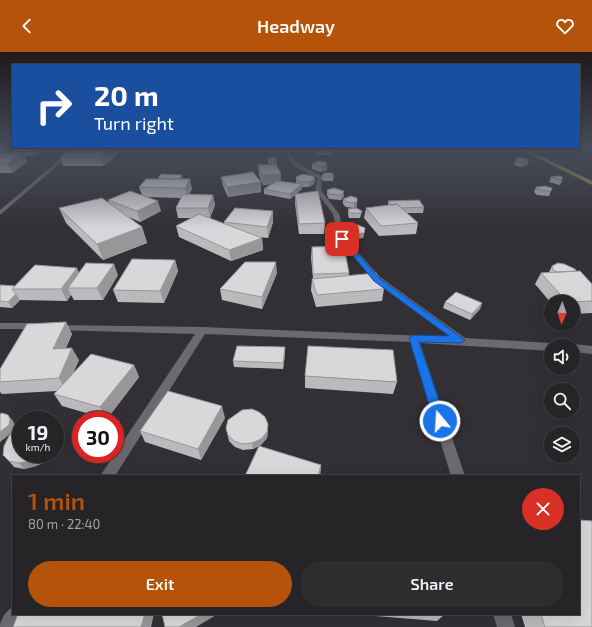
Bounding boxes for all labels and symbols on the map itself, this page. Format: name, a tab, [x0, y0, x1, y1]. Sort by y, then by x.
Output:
pin	[325, 222, 359, 256]
north arrow	[544, 295, 580, 331]
position arrow	[419, 400, 461, 442]
speed limit sign: 30	[72, 411, 124, 463]

